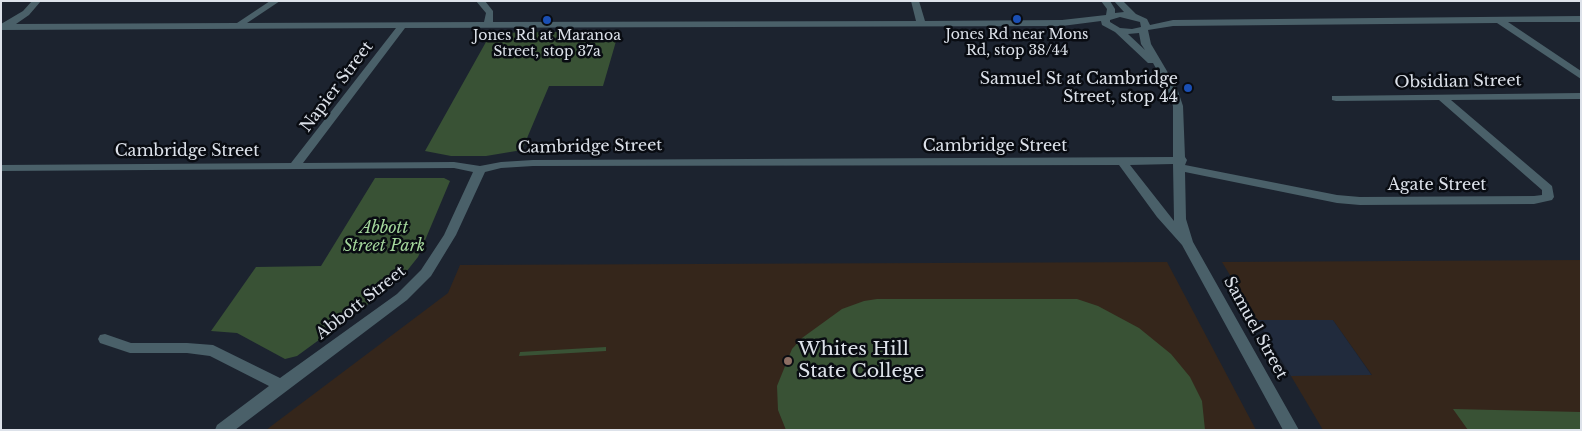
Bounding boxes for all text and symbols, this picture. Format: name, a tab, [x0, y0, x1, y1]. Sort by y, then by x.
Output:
marker: Jones Rd near Mons Rd, stop 38/44	[1011, 13, 1023, 25]
marker: Jones Rd at Maranoa Street, stop 37a	[541, 14, 553, 26]
place label: Jones Rd near Mons Rd, stop 38/44	[946, 27, 1088, 59]
place label: Jones Rd at Maranoa Street, stop 37a	[473, 28, 621, 60]
street label: Napier Street	[297, 38, 377, 136]
place label: Samuel St at Cambridge Street, stop 44	[980, 69, 1178, 107]
street label: Obsidian Street	[1394, 71, 1522, 93]
marker: Samuel St at Cambridge Street, stop 44	[1182, 82, 1194, 94]
street label: Cambridge Street	[518, 136, 662, 158]
street label: Cambridge Street	[923, 136, 1067, 156]
street label: Cambridge Street	[115, 141, 259, 161]
street label: Agate Street	[1388, 175, 1486, 195]
park label: Abbott Street Park	[343, 218, 425, 256]
street label: Abbott Street	[312, 262, 410, 344]
street label: Samuel Street	[1219, 273, 1291, 383]
place label: Whites Hill State College	[798, 339, 924, 383]
marker: Whites Hill State College	[782, 355, 794, 367]

